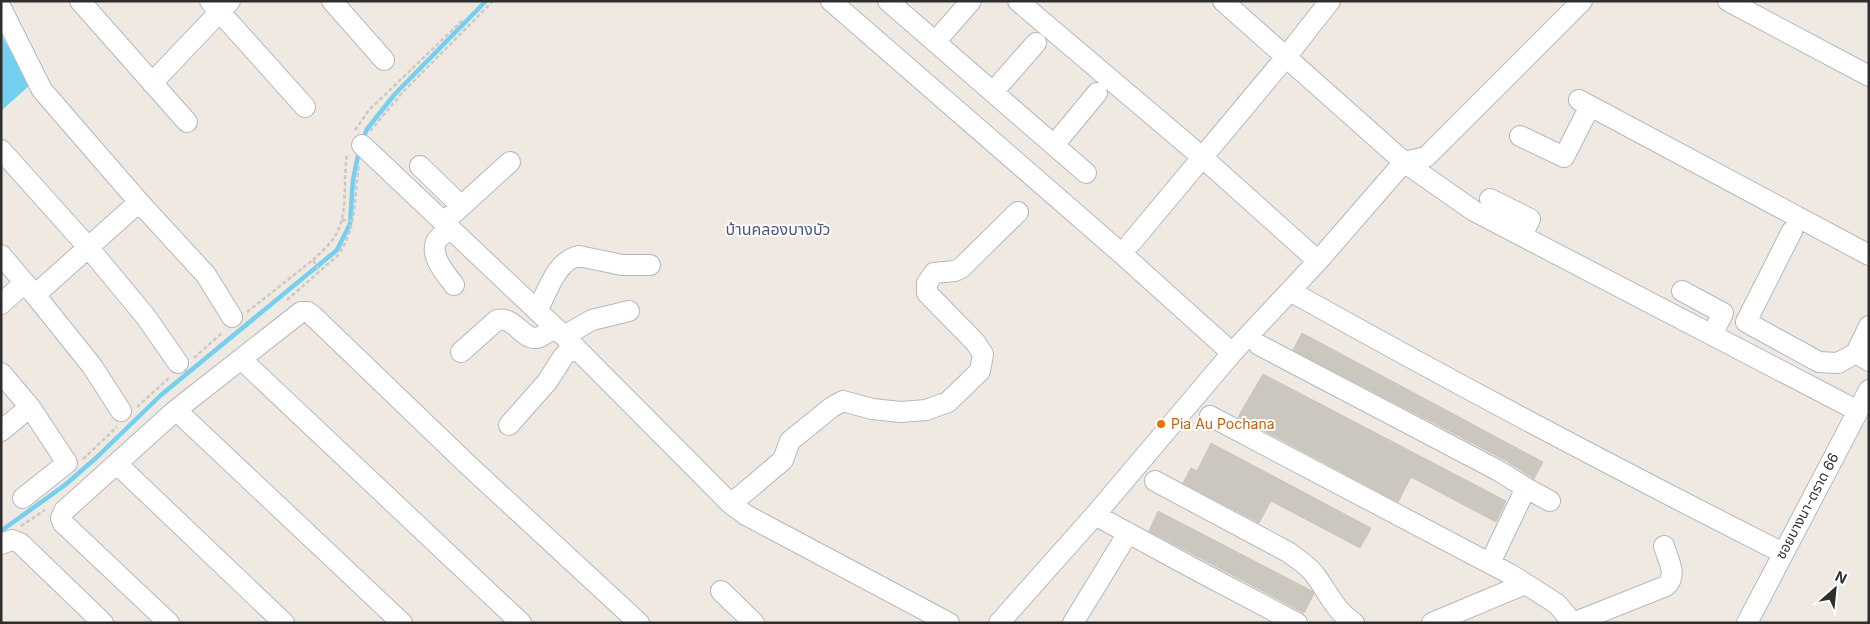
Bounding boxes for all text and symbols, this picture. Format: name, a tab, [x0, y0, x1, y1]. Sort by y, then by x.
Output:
district label: บ้านคลองบางบัว	[726, 219, 831, 239]
place label: Pia Au Pochana	[1171, 415, 1275, 432]
marker: Pia Au Pochana	[1155, 418, 1167, 430]
street label: ซอยบางนา-ตราด 66	[1771, 450, 1842, 562]
north arrow	[1810, 564, 1860, 614]
text: N	[1833, 567, 1850, 587]

